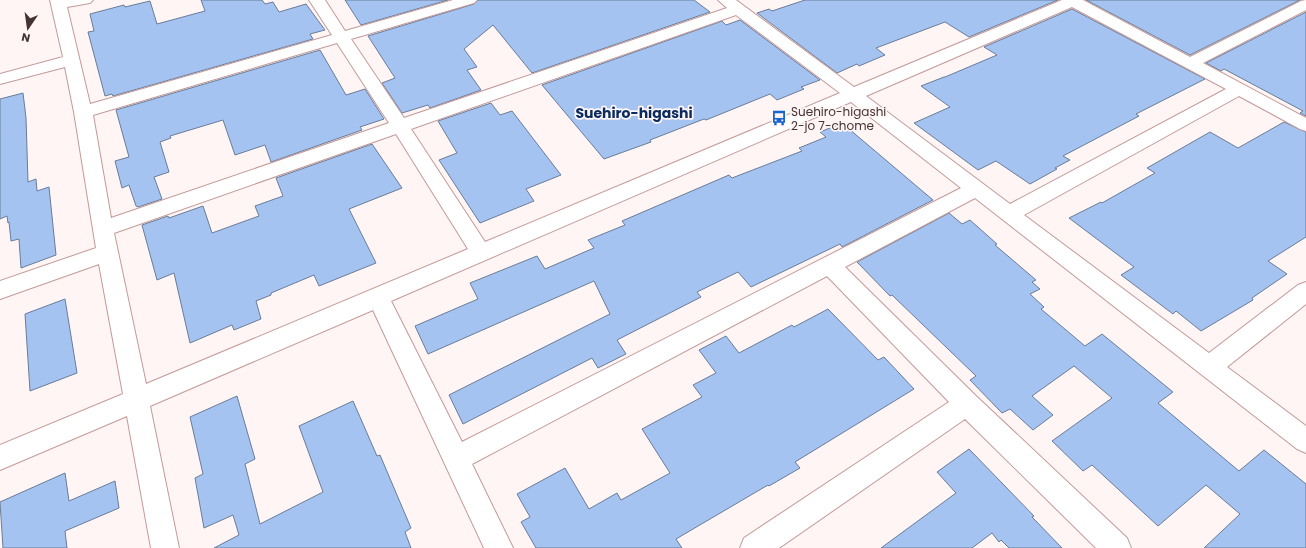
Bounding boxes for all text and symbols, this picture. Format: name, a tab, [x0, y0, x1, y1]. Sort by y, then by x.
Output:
north arrow	[8, 8, 48, 48]
text: N	[20, 29, 32, 46]
district label: Suehiro-higashi	[575, 103, 693, 123]
place label: Suehiro-higashi 2-jo 7-chome	[791, 103, 886, 134]
bus stop icon: Suehiro-higashi 2-jo 7-chome	[770, 109, 788, 127]

